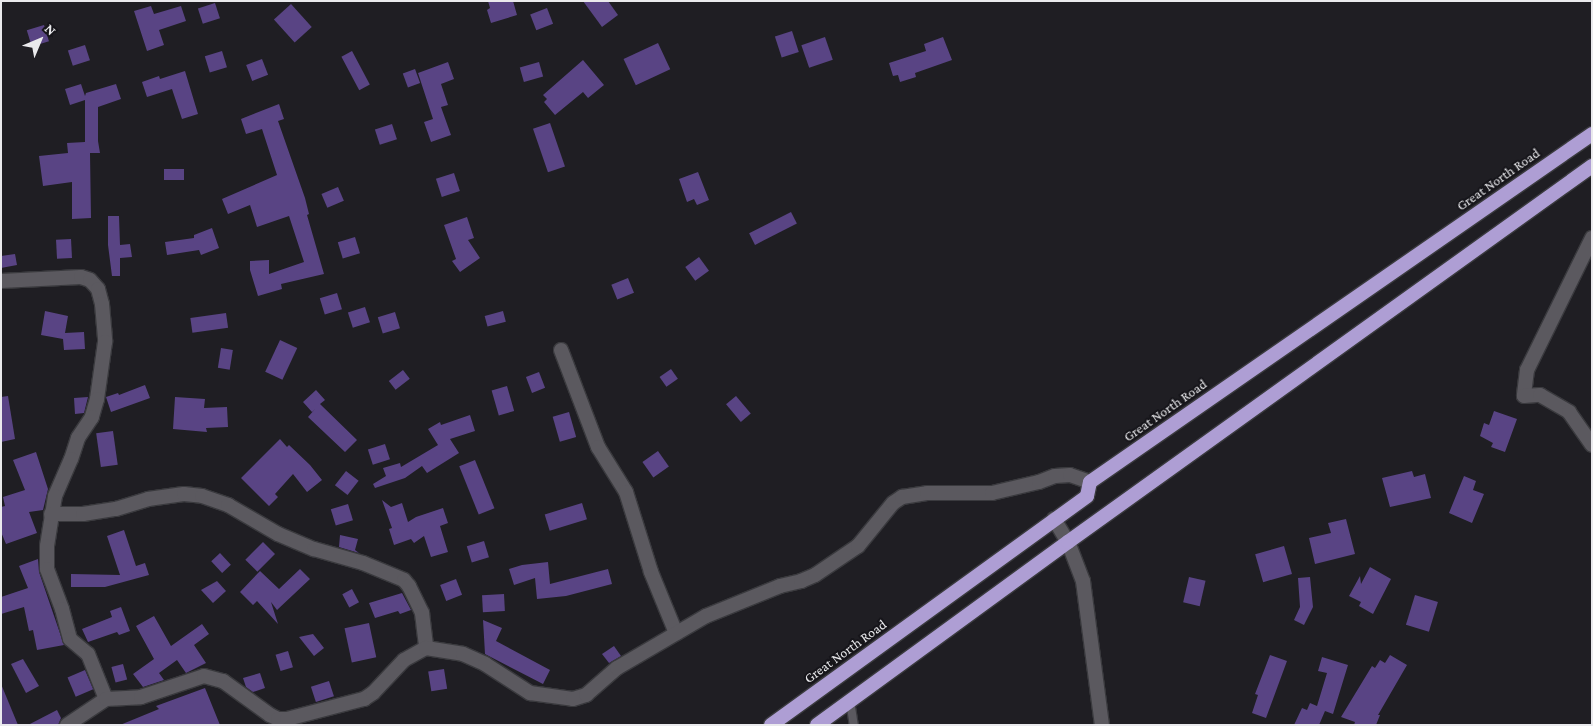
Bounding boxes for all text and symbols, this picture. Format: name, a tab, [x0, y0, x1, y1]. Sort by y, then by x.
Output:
north arrow	[15, 15, 65, 65]
text: N	[42, 20, 60, 38]
street label: Great North Road	[1453, 144, 1543, 214]
street label: Great North Road	[1120, 375, 1210, 445]
street label: Great North Road	[801, 616, 889, 686]

